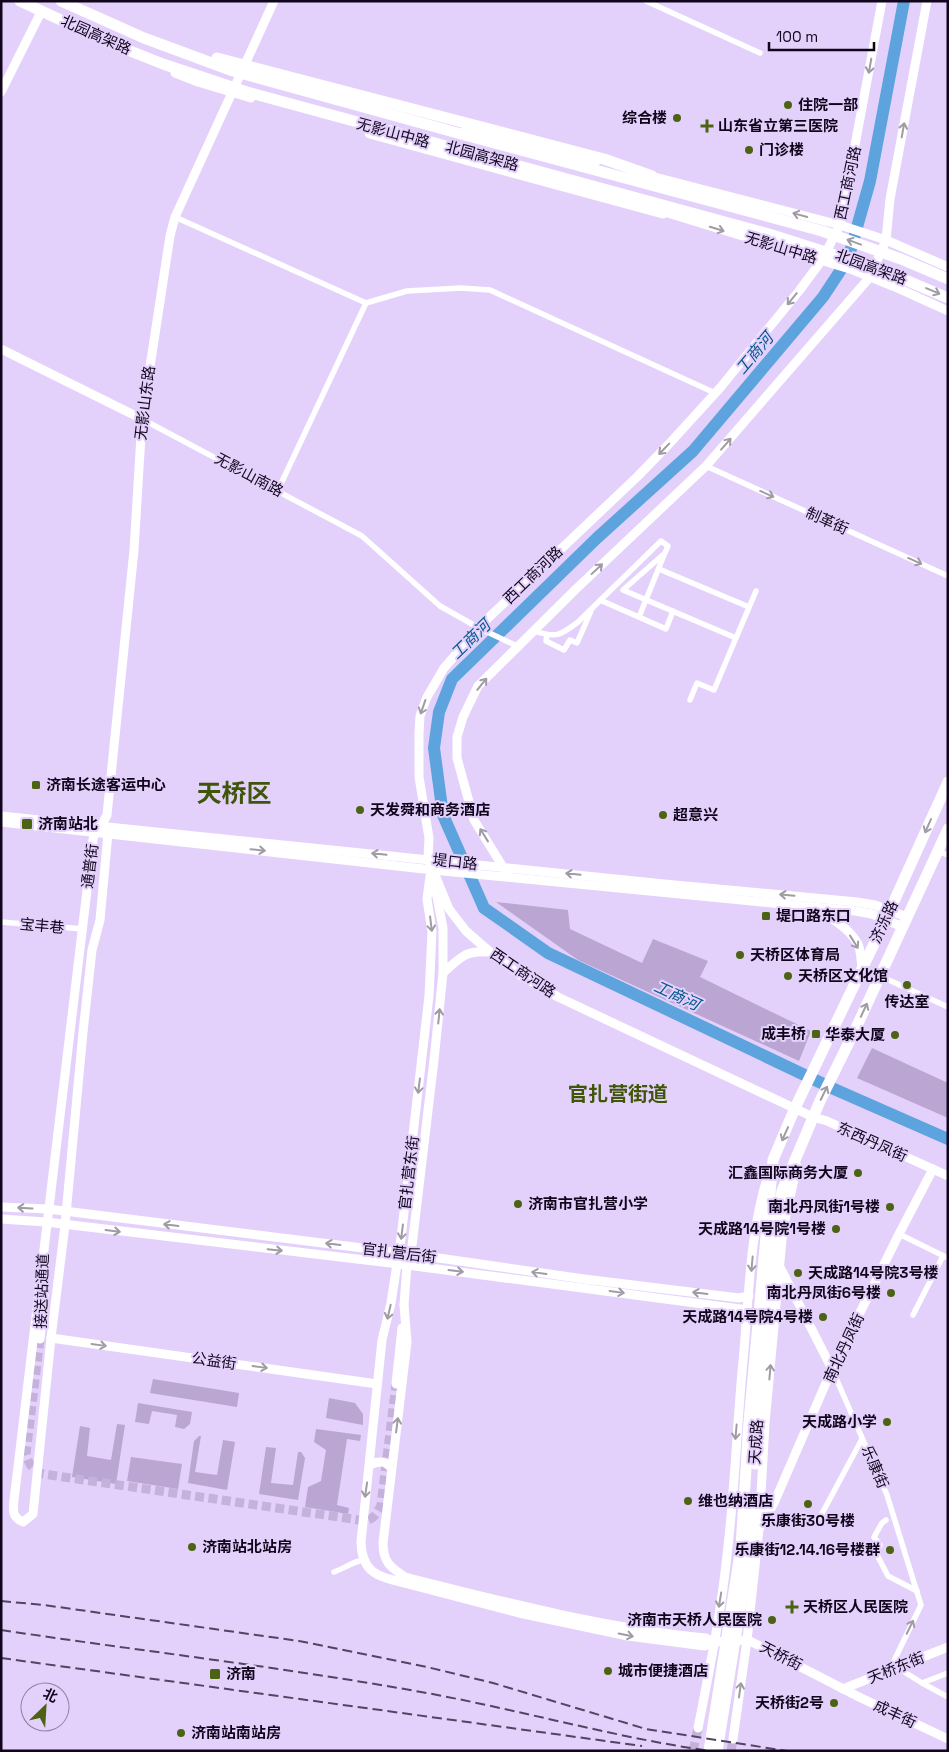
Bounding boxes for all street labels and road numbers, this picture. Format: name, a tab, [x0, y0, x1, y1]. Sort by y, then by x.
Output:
street label: 北园高架路	[58, 11, 134, 58]
street label: 无影山中路	[354, 114, 432, 151]
street label: 北园高架路	[443, 137, 521, 174]
street label: 西工商河路	[830, 144, 865, 222]
street label: 无影山中路	[742, 227, 820, 268]
street label: 北园高架路	[833, 245, 910, 288]
street label: 无影山东路	[131, 365, 159, 441]
street label: 无影山南路	[212, 449, 287, 501]
street label: 制革街	[803, 503, 852, 538]
street label: 西工商河路	[499, 542, 566, 608]
street label: 通普街	[77, 842, 102, 889]
street label: 堤口路	[432, 850, 478, 873]
street label: 济泺路	[865, 897, 902, 946]
street label: 宝丰巷	[19, 914, 65, 937]
street label: 西工商河路	[487, 944, 560, 1001]
street label: 东西丹凤街	[834, 1118, 910, 1165]
street label: 官扎营东街	[395, 1135, 423, 1211]
street label: 官扎营后街	[361, 1239, 437, 1267]
street label: 接送站通道	[31, 1253, 52, 1329]
street label: 南北丹凤街	[819, 1310, 868, 1386]
street label: 公益街	[190, 1348, 238, 1373]
street label: 天成路	[744, 1419, 767, 1465]
street label: 乐康街	[858, 1442, 893, 1491]
street label: 天桥街	[757, 1637, 806, 1674]
street label: 天桥东街	[864, 1647, 927, 1688]
street label: 成丰街	[871, 1695, 920, 1732]

